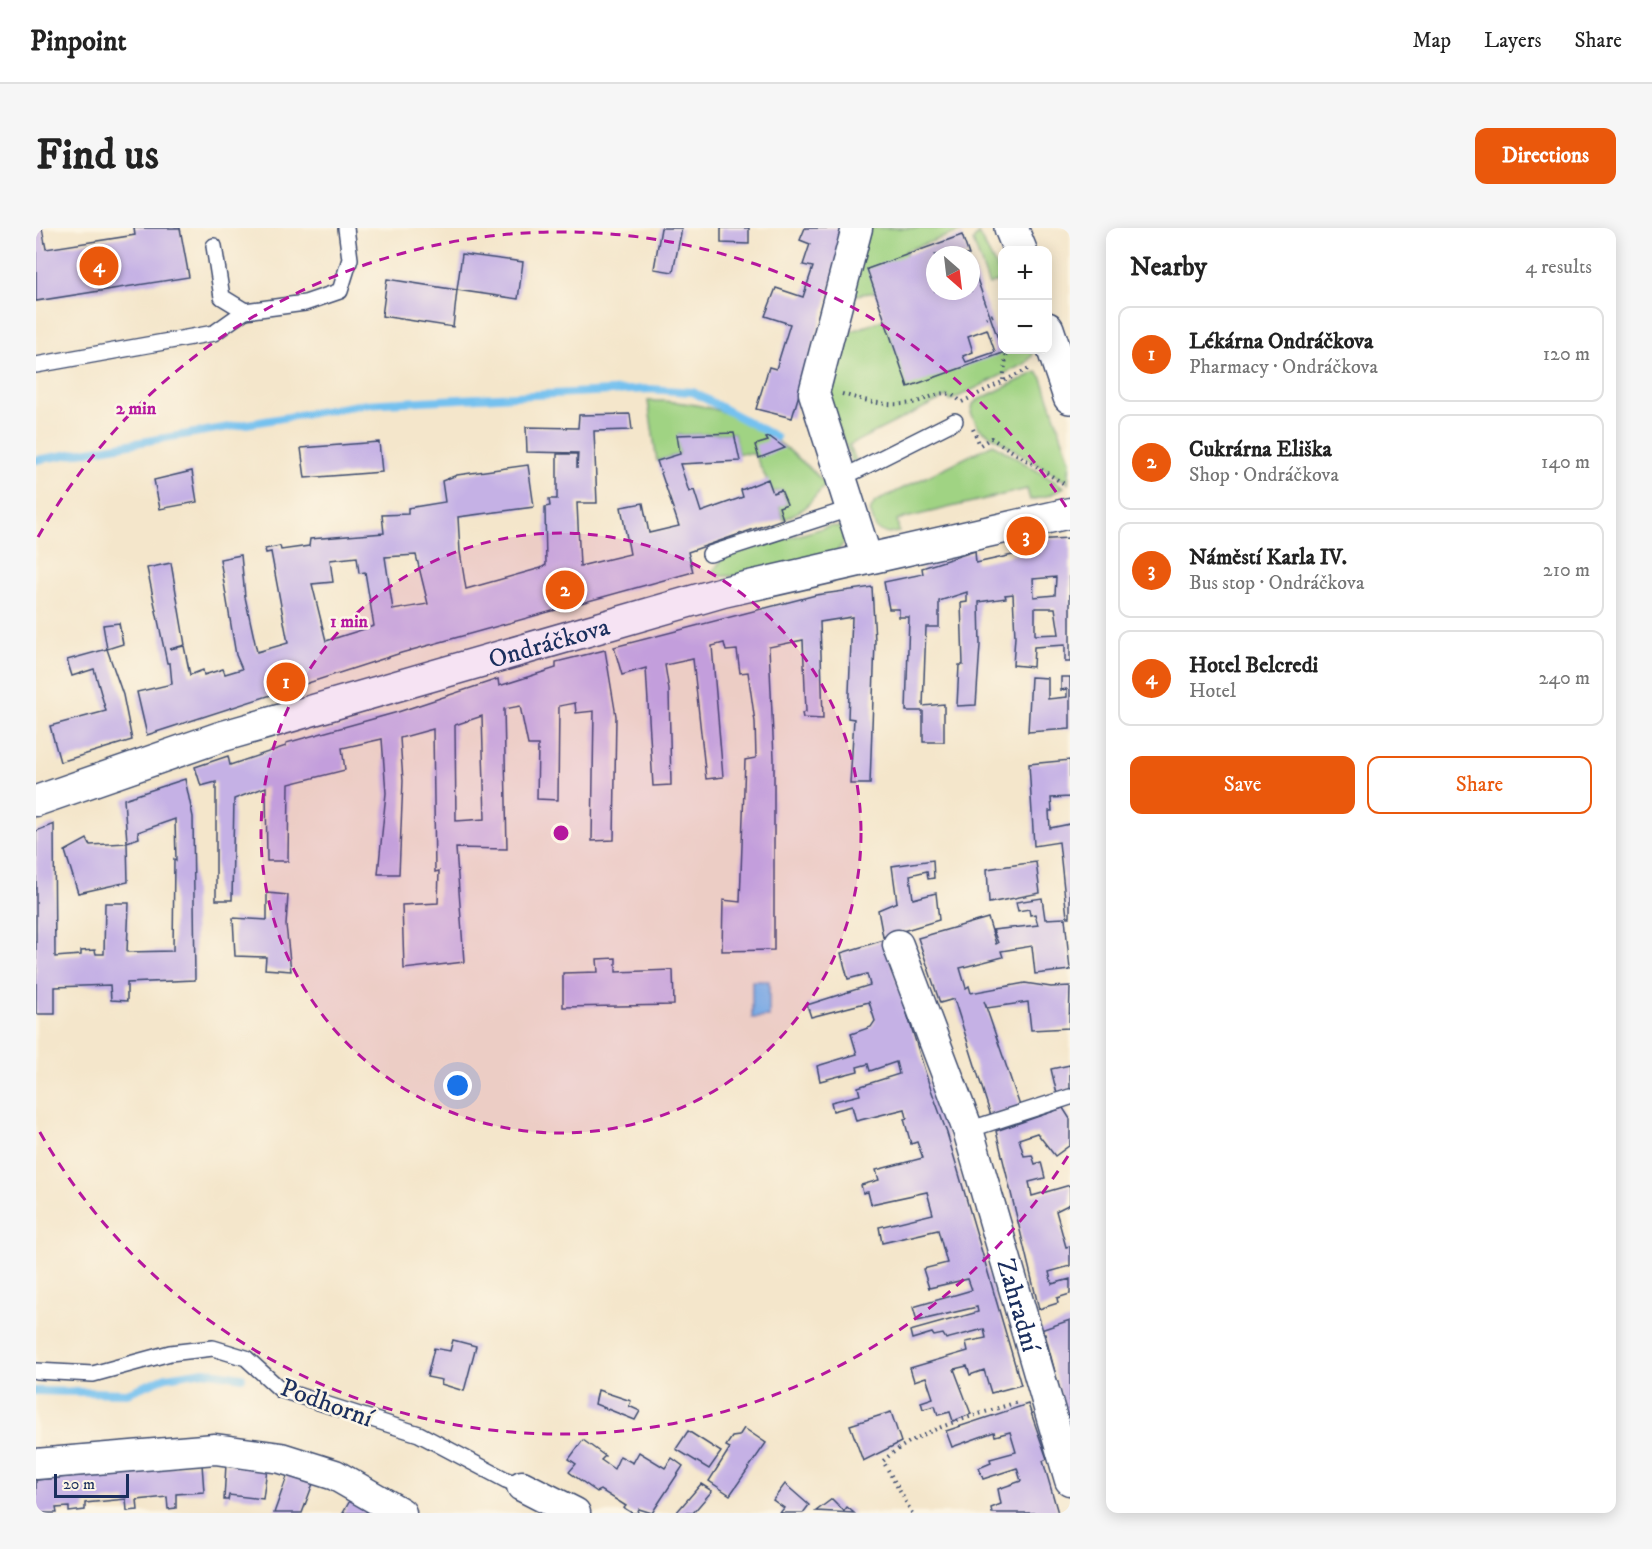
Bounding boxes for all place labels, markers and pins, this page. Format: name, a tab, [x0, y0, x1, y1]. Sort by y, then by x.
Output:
pin: 4	[80, 243, 118, 288]
pin: 3	[1006, 514, 1046, 558]
pin: 2	[546, 568, 584, 613]
pin: 1	[266, 660, 306, 704]
centre of rings	[551, 823, 571, 843]

